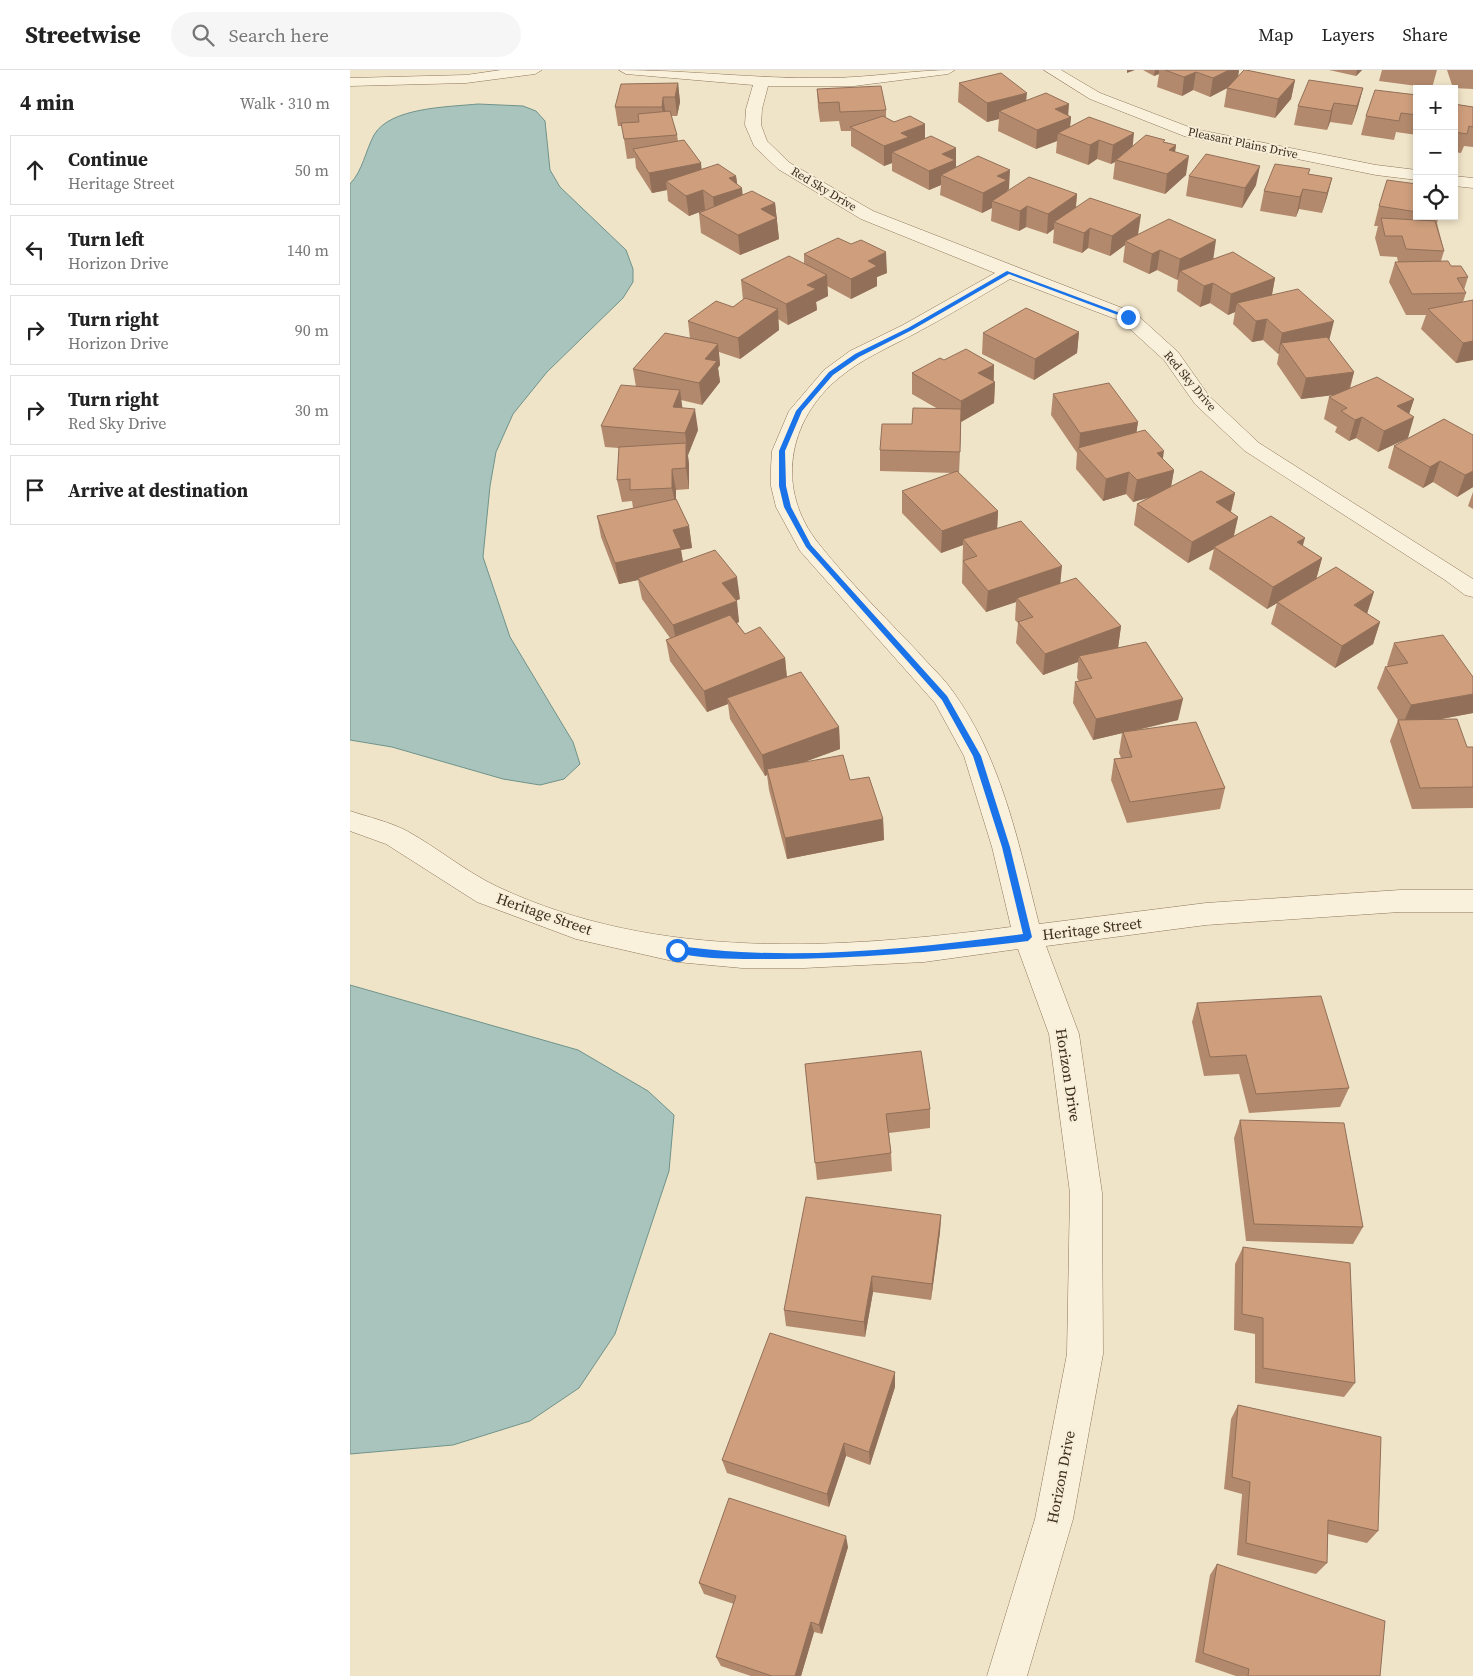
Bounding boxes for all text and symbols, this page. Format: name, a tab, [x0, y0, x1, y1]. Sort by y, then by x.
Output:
search box	[171, 12, 521, 57]
text: Streetwise	[25, 18, 141, 51]
icon: search	[189, 21, 217, 49]
text: Search here	[229, 22, 329, 48]
text: Map	[1258, 22, 1293, 47]
text: Layers	[1321, 22, 1374, 47]
text: Share	[1402, 22, 1448, 47]
map controls	[1413, 85, 1458, 220]
button: +	[1413, 85, 1458, 130]
text: 4 min	[20, 88, 75, 117]
text: Walk · 310 m	[240, 92, 330, 114]
street label: Pleasant Plains Drive	[1186, 123, 1300, 163]
button: −	[1413, 130, 1458, 175]
text: Continue	[68, 146, 148, 172]
icon: ahead	[21, 156, 49, 184]
text: 50 m	[295, 159, 329, 181]
street label: Red Sky Drive	[788, 163, 860, 215]
text: Heritage Street	[68, 172, 175, 194]
button: locate	[1413, 175, 1458, 220]
text: Turn left	[68, 226, 144, 252]
icon: left	[21, 236, 49, 264]
text: 140 m	[287, 239, 329, 261]
text: Horizon Drive	[68, 252, 169, 274]
text: Turn right	[68, 306, 159, 332]
route end	[1117, 306, 1140, 329]
icon: right	[21, 316, 49, 344]
text: 90 m	[295, 319, 329, 341]
text: Horizon Drive	[68, 332, 169, 354]
street label: Red Sky Drive	[1160, 348, 1220, 414]
text: Turn right	[68, 386, 159, 412]
icon: right	[21, 396, 49, 424]
text: 30 m	[295, 399, 329, 421]
text: Red Sky Drive	[68, 412, 167, 434]
icon: arrive	[21, 476, 49, 504]
text: Arrive at destination	[68, 477, 248, 503]
street label: Heritage Street	[494, 887, 595, 940]
street label: Heritage Street	[1041, 912, 1143, 945]
route start	[666, 939, 689, 962]
street label: Horizon Drive	[1051, 1027, 1086, 1124]
street label: Horizon Drive	[1041, 1428, 1080, 1525]

